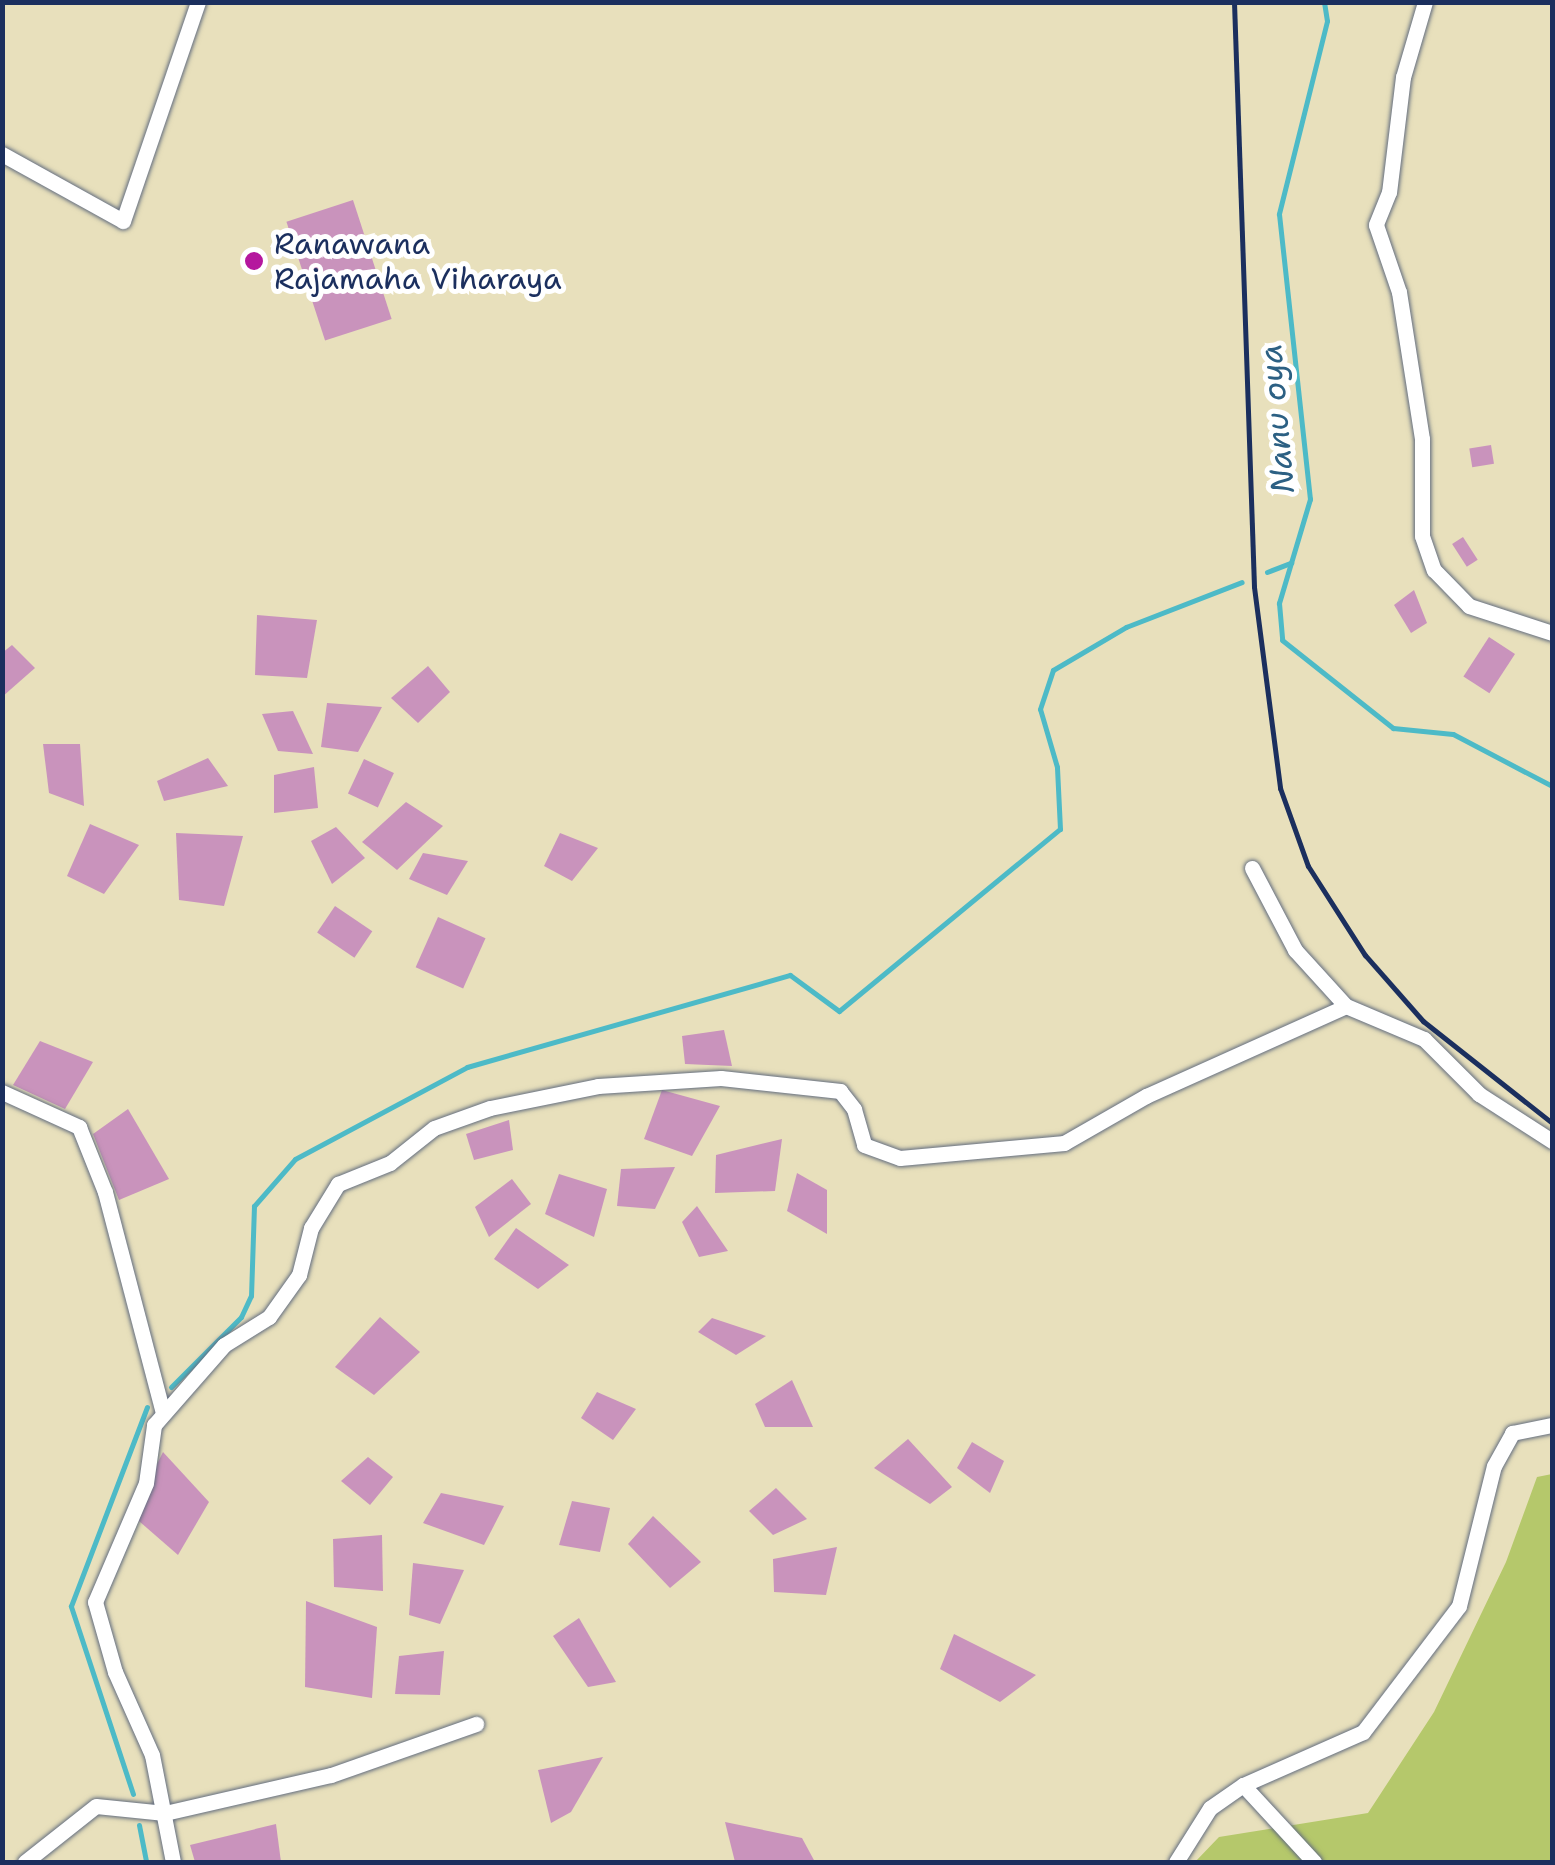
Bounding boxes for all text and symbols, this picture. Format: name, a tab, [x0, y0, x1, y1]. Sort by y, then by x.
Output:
place label: Ranawana Rajamaha Viharaya	[274, 226, 562, 296]
marker: Ranawana Rajamaha Viharaya	[243, 250, 265, 272]
water label: Nanu oya	[1251, 343, 1303, 495]

